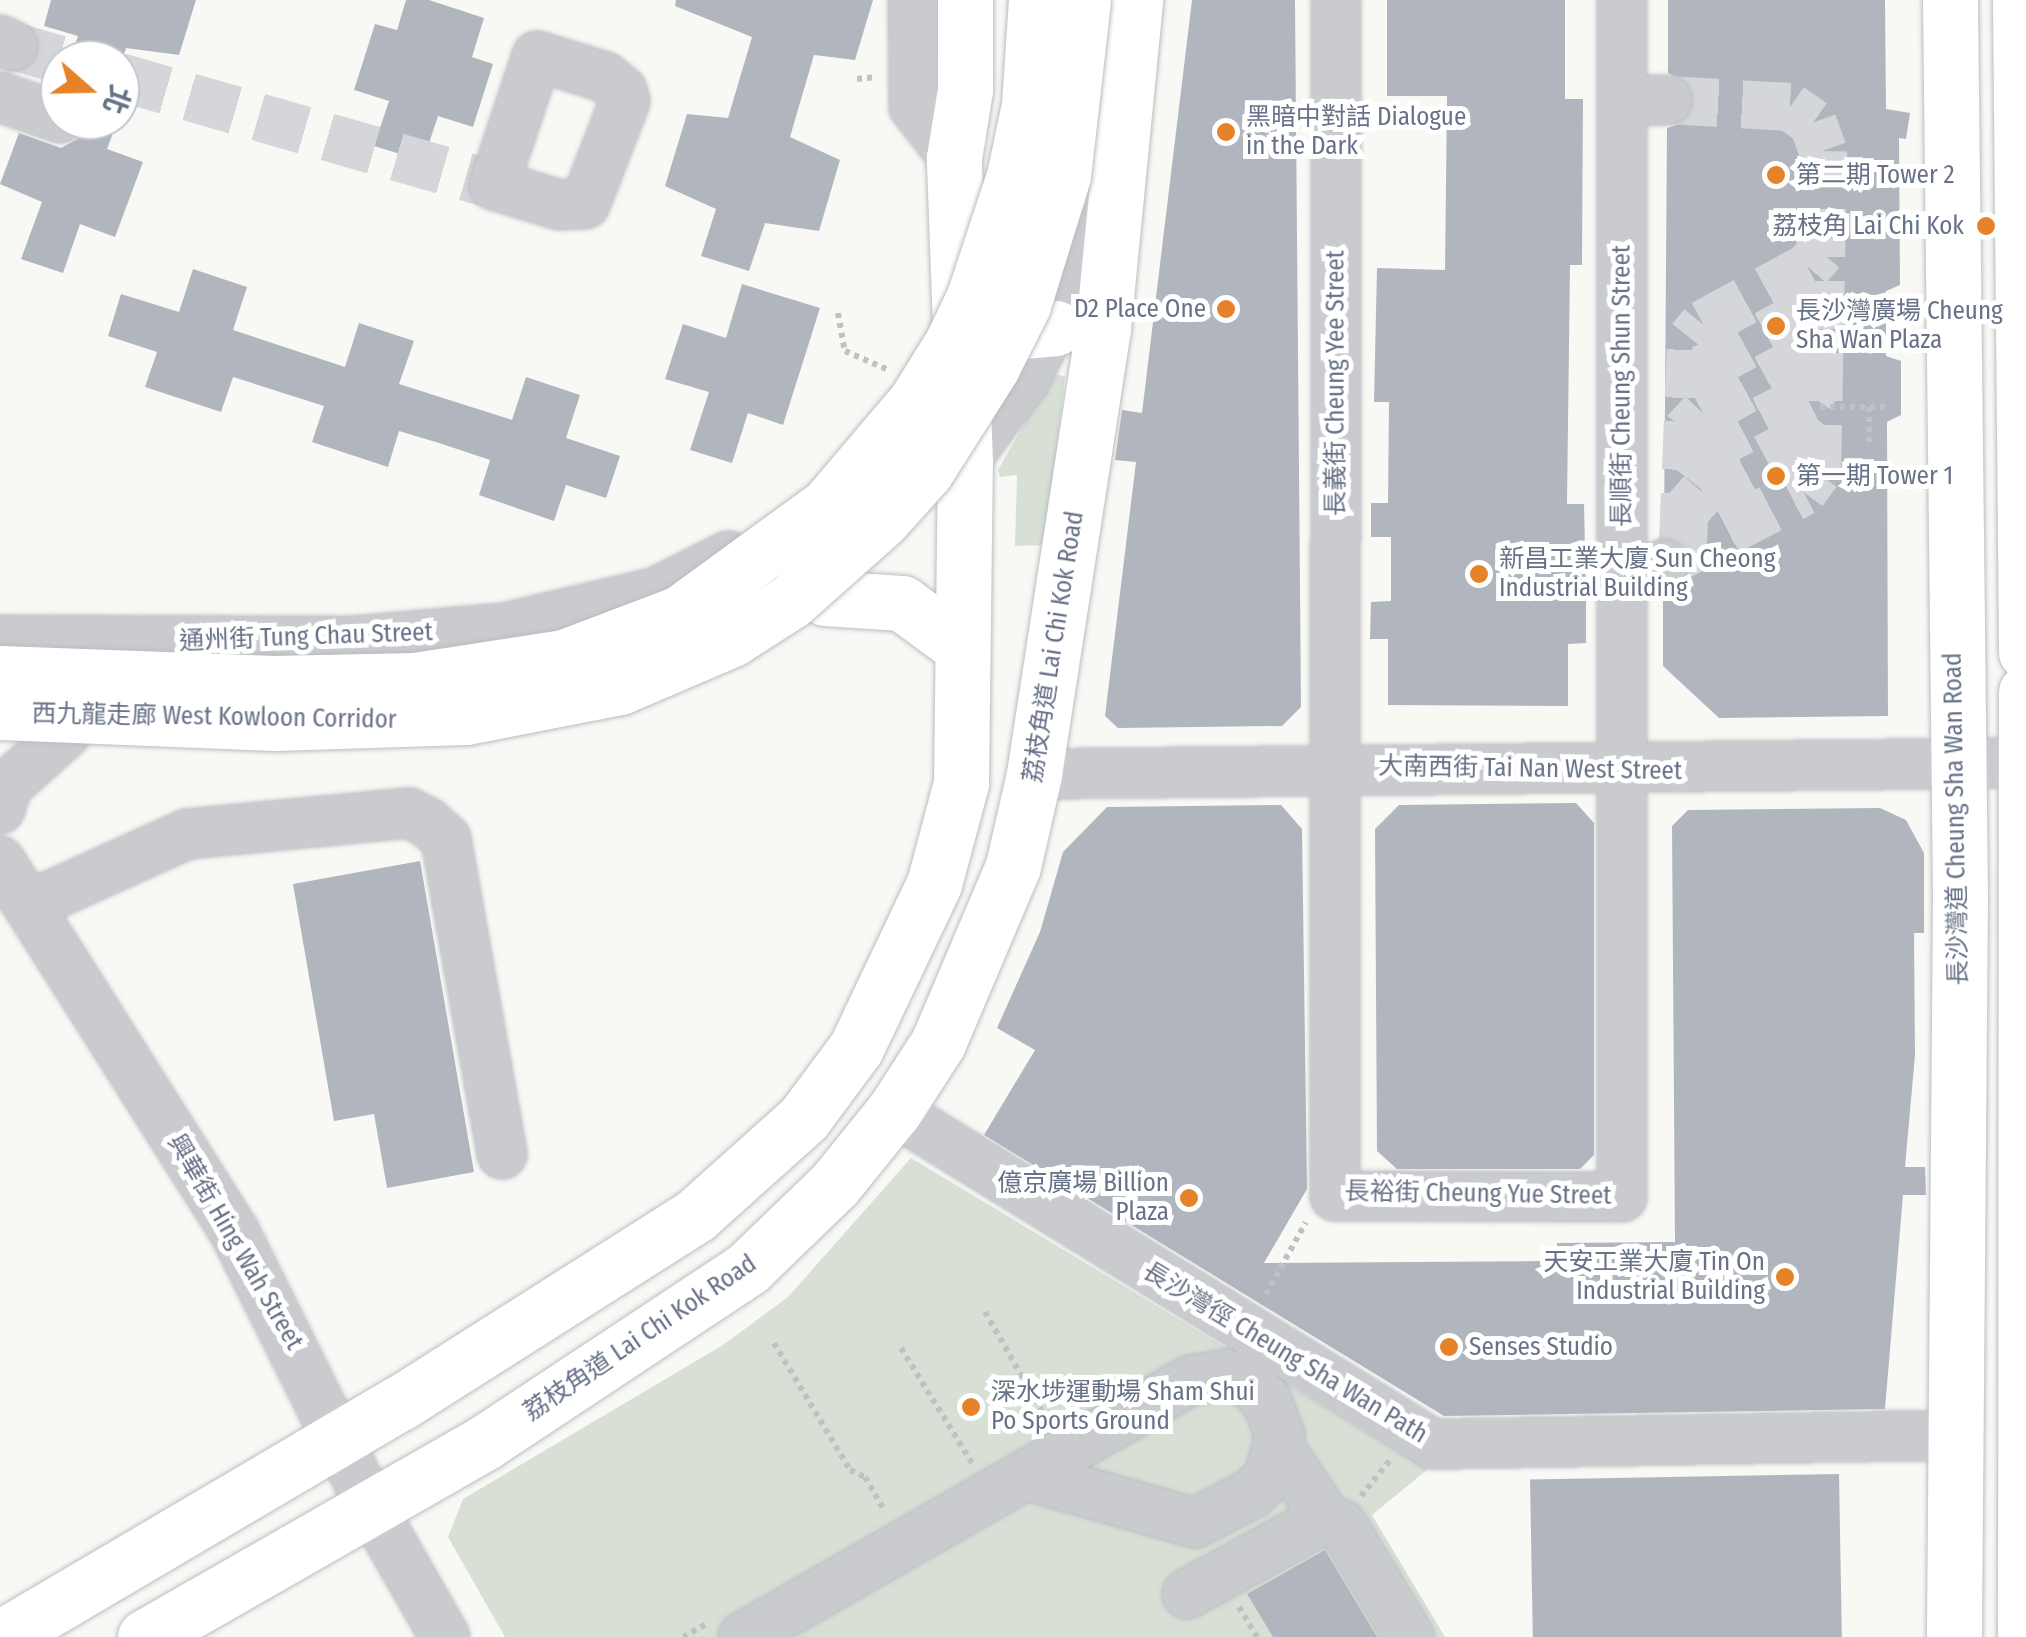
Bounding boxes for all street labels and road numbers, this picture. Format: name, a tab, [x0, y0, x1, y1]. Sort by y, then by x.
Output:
street label: 長順街 Cheung Shun Street	[1607, 245, 1637, 527]
street label: 長義街 Cheung Yee Street	[1321, 250, 1351, 516]
street label: 荔枝角道 Lai Chi Kok Road	[1018, 509, 1090, 785]
street label: 通州街 Tung Chau Street	[179, 618, 433, 656]
street label: 長沙灣道 Cheung Sha Wan Road	[1938, 653, 1974, 985]
street label: 西九龍走廊 West Kowloon Corridor	[31, 699, 397, 735]
street label: 大南西街 Tai Nan West Street	[1378, 751, 1682, 787]
street label: 興華街 Hing Wah Street	[161, 1129, 309, 1355]
street label: 長裕街 Cheung Yue Street	[1344, 1177, 1612, 1211]
street label: 荔枝角道 Lai Chi Kok Road	[518, 1249, 762, 1427]
street label: 長沙灣徑 Cheung Sha Wan Path	[1138, 1256, 1432, 1450]

